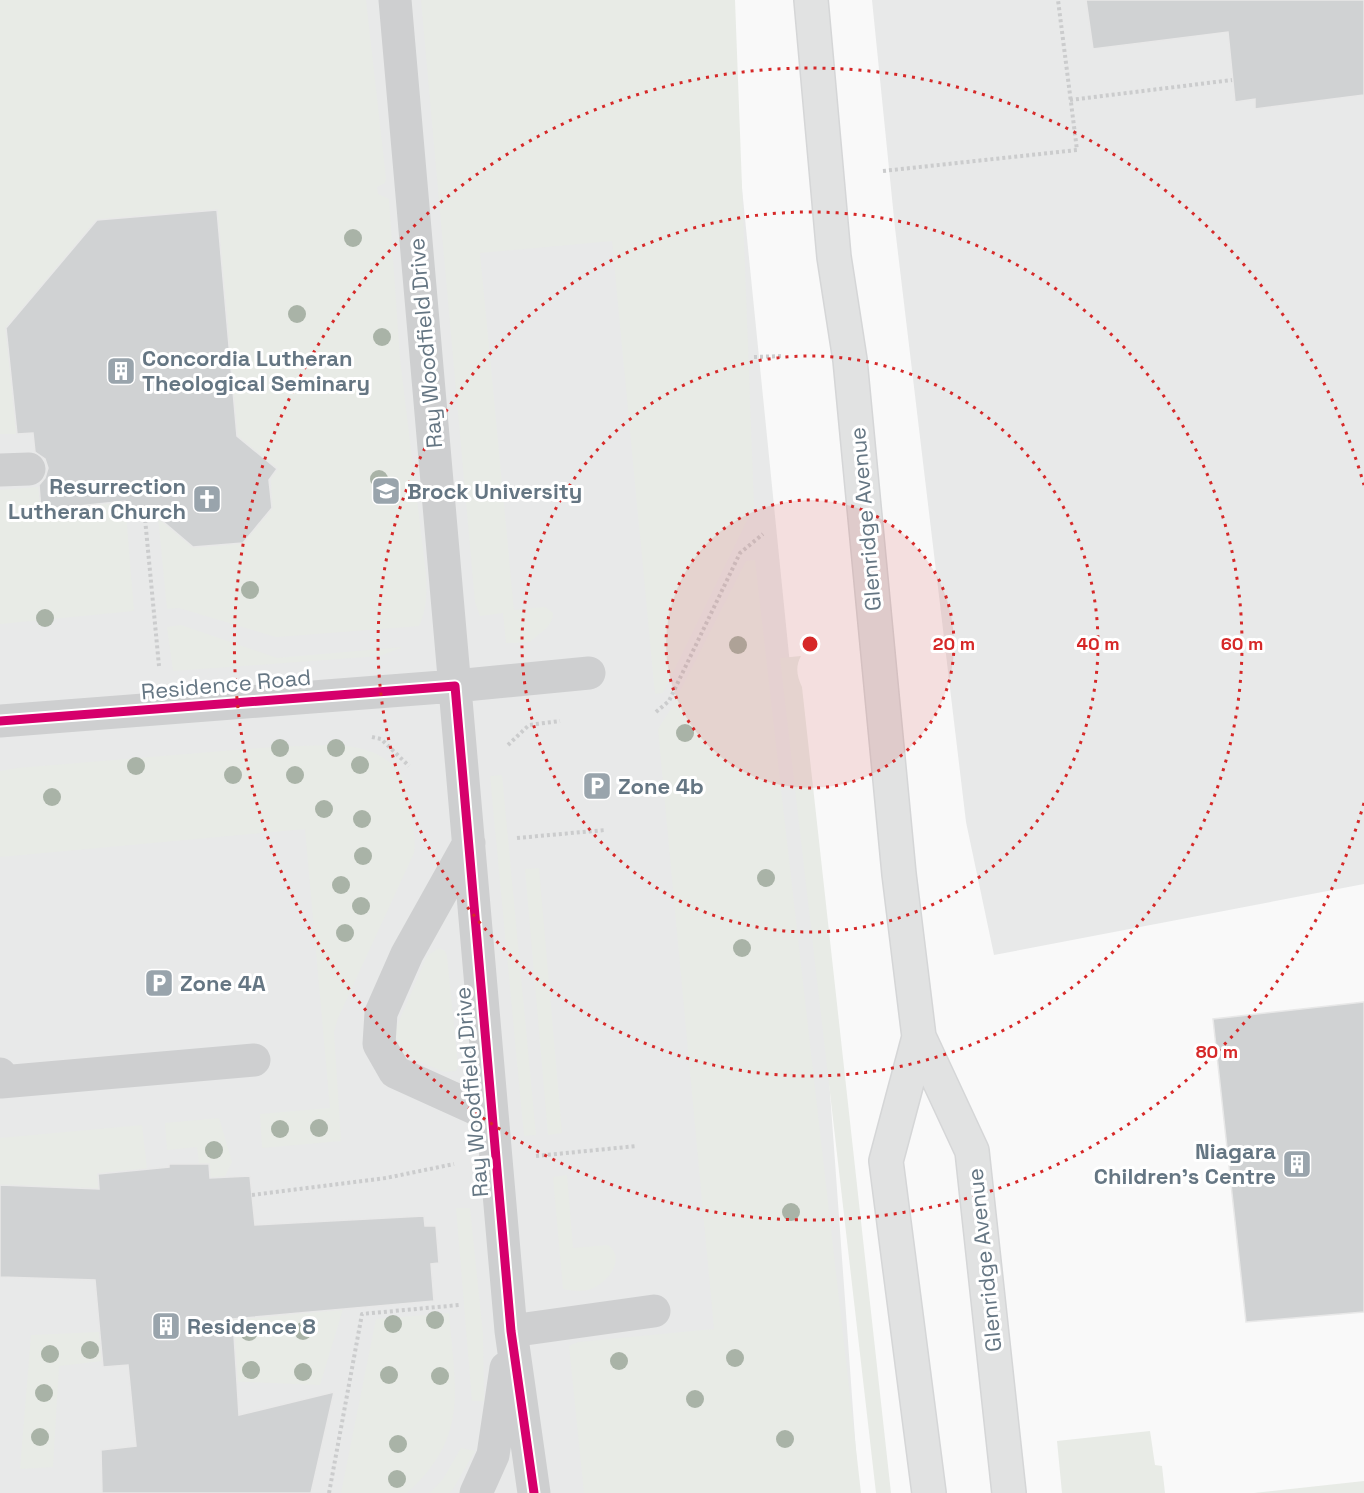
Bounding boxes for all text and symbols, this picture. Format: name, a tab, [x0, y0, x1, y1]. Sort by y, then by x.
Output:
street label: Ray Woodfield Drive	[402, 237, 448, 449]
place label: Concordia Lutheran Theological Seminary	[142, 344, 370, 397]
building icon: Concordia Lutheran Theological Seminary	[105, 355, 137, 387]
street label: Glenridge Avenue	[843, 426, 887, 612]
place label: Resurrection Lutheran Church	[8, 472, 186, 525]
school or university icon: Brock University	[370, 475, 402, 507]
place label: Brock University	[407, 477, 582, 505]
church icon: Resurrection Lutheran Church	[191, 483, 223, 515]
text: 20 m	[933, 632, 975, 655]
text: 40 m	[1076, 632, 1120, 655]
text: 60 m	[1221, 632, 1263, 655]
centre of rings	[800, 634, 820, 654]
street label: Residence Road	[140, 663, 312, 705]
parking icon: Zone 4b	[581, 770, 613, 802]
place label: Zone 4b	[618, 772, 704, 800]
parking icon: Zone 4A	[143, 967, 175, 999]
place label: Zone 4A	[180, 969, 266, 997]
street label: Ray Woodfield Drive	[448, 986, 494, 1198]
text: 80 m	[1196, 1040, 1238, 1063]
place label: Niagara Children's Centre	[1094, 1137, 1276, 1190]
building icon: Niagara Children's Centre	[1281, 1148, 1313, 1180]
street label: Glenridge Avenue	[960, 1167, 1008, 1353]
building icon: Residence 8	[150, 1310, 182, 1342]
place label: Residence 8	[187, 1312, 316, 1340]

